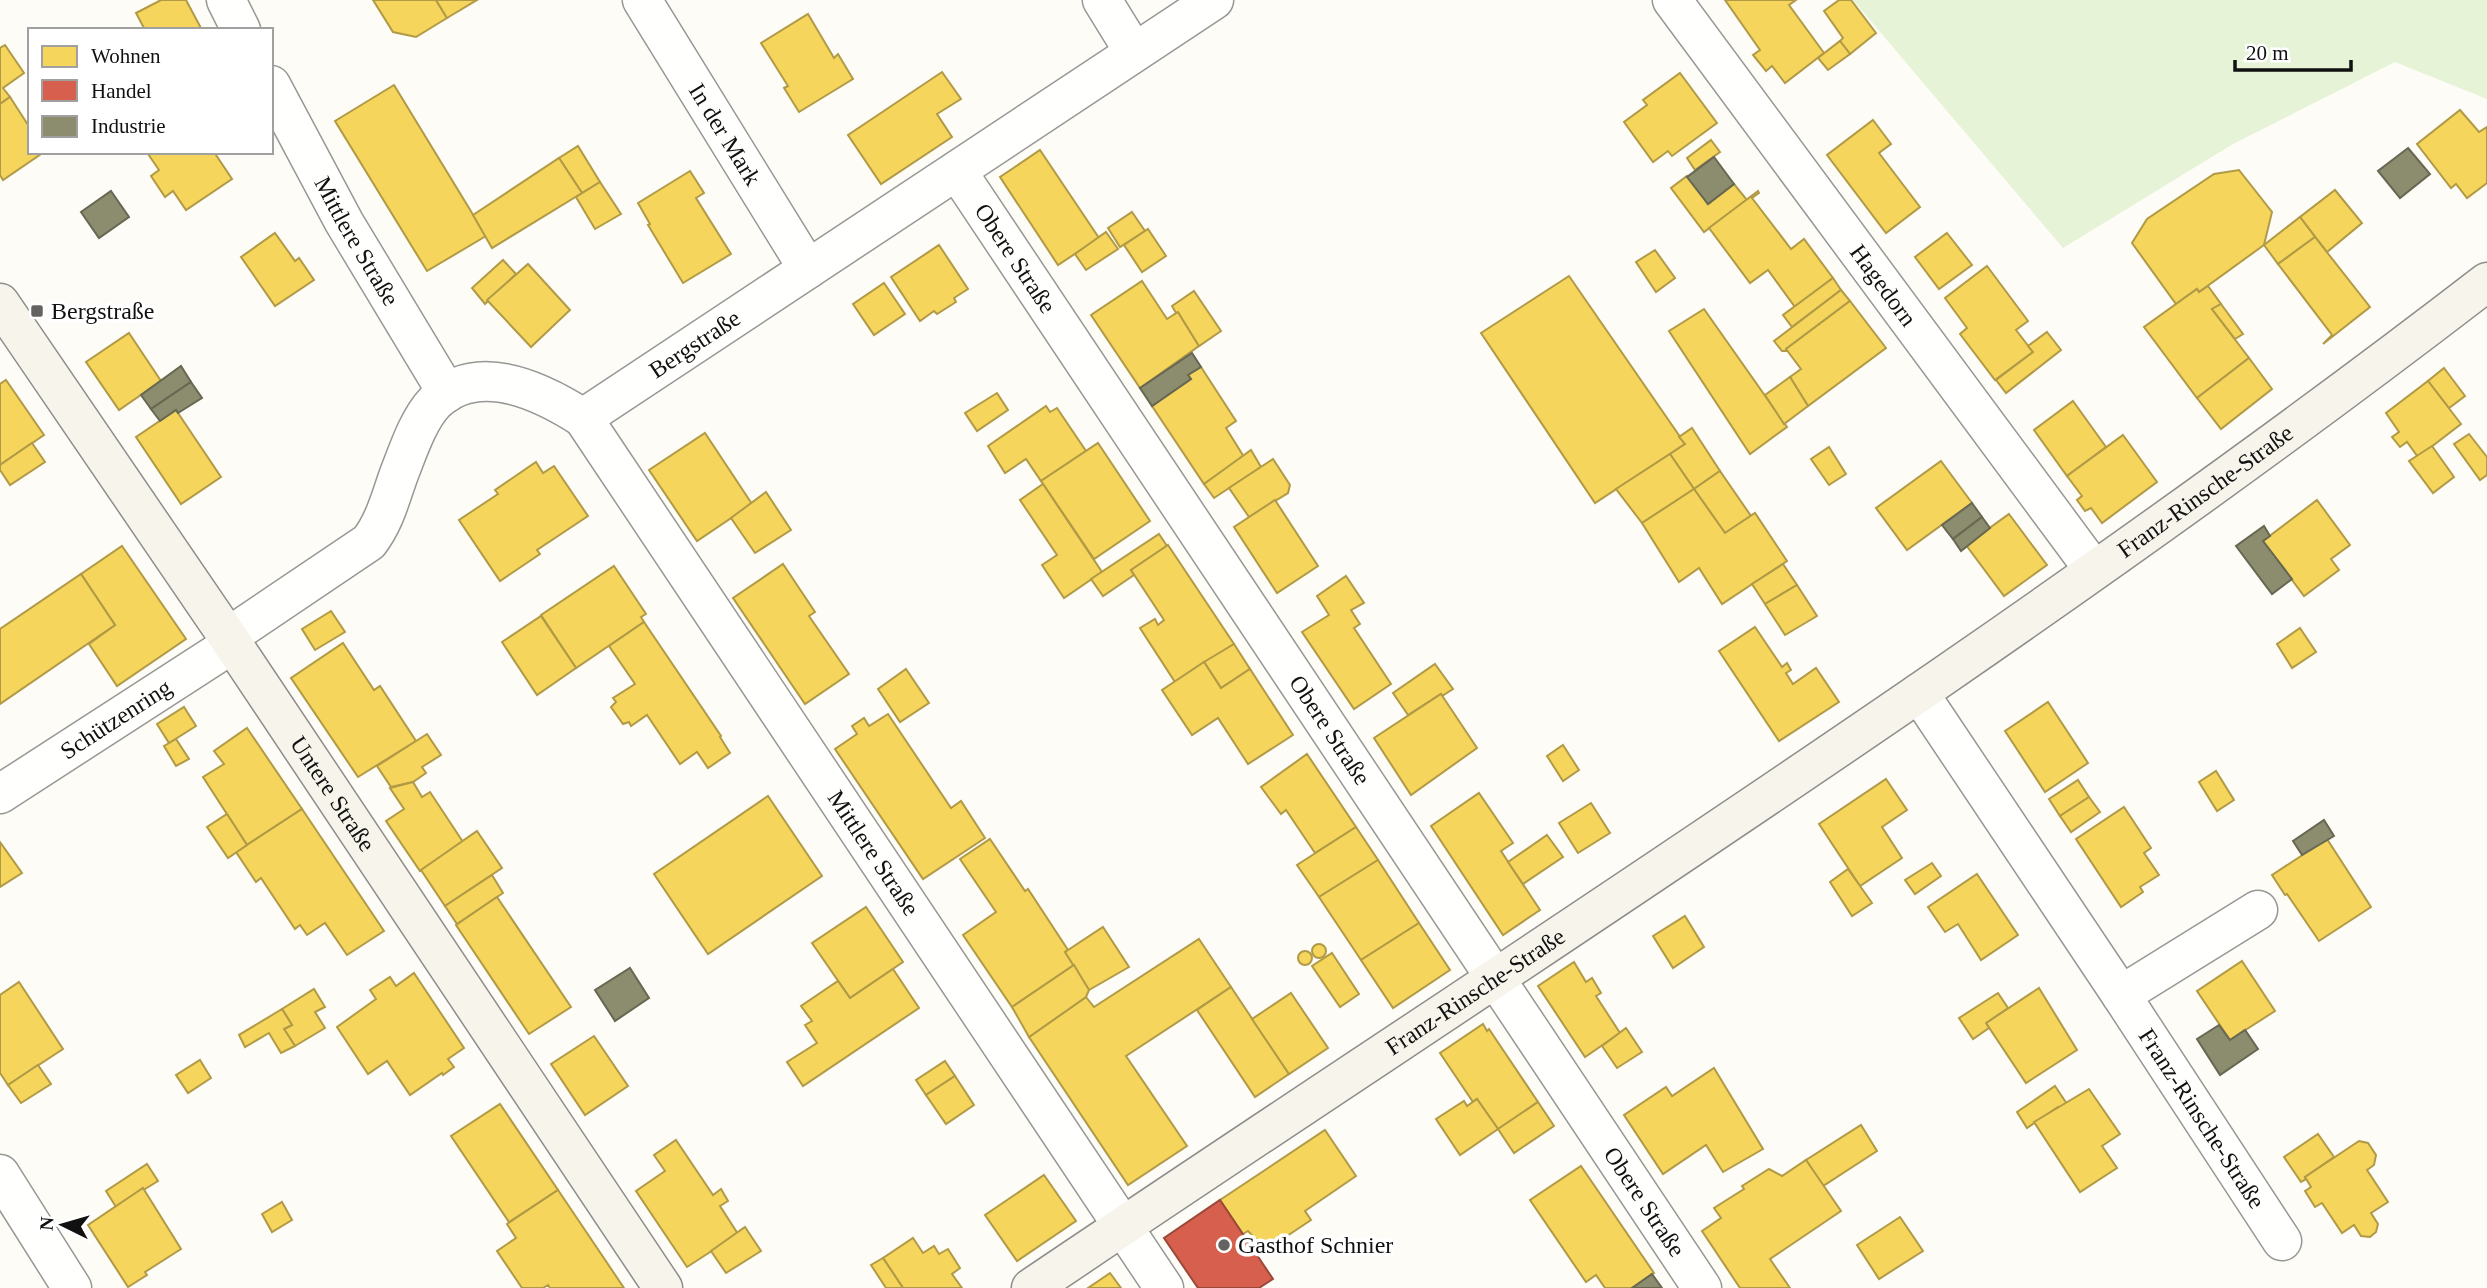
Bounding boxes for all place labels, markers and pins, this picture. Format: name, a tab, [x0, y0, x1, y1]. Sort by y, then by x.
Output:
place label: Bergstraße	[51, 298, 155, 324]
marker: Bergstraße	[29, 303, 45, 319]
place label: Gasthof Schnier	[1238, 1232, 1393, 1258]
marker: Gasthof Schnier	[1216, 1237, 1232, 1253]

